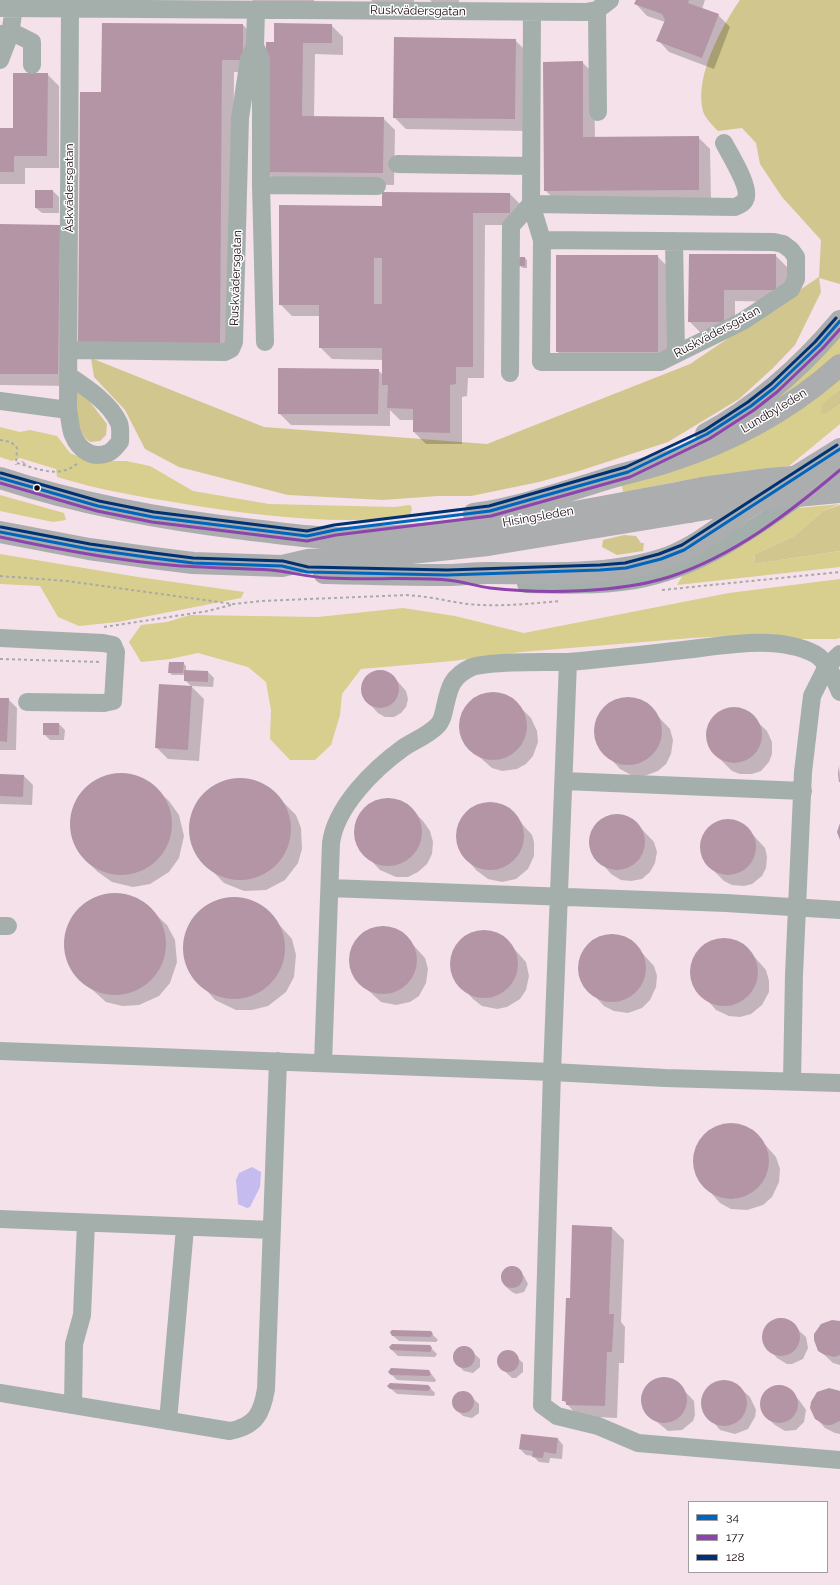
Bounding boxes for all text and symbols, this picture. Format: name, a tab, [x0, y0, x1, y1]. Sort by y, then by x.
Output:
street label: Ruskvädersgatan	[370, 3, 466, 19]
street label: Åskvädersgatan	[62, 144, 76, 232]
street label: Ruskvädersgatan	[227, 230, 245, 326]
street label: Ruskvädersgatan	[671, 303, 763, 361]
street label: Lundbyleden	[739, 386, 809, 436]
unlabelled marker	[32, 483, 42, 493]
street label: Hisingsleden	[501, 504, 575, 530]
legend	[688, 1501, 828, 1573]
text: 34	[726, 1510, 739, 1524]
text: 177	[726, 1530, 744, 1544]
text: 128	[726, 1550, 745, 1564]

